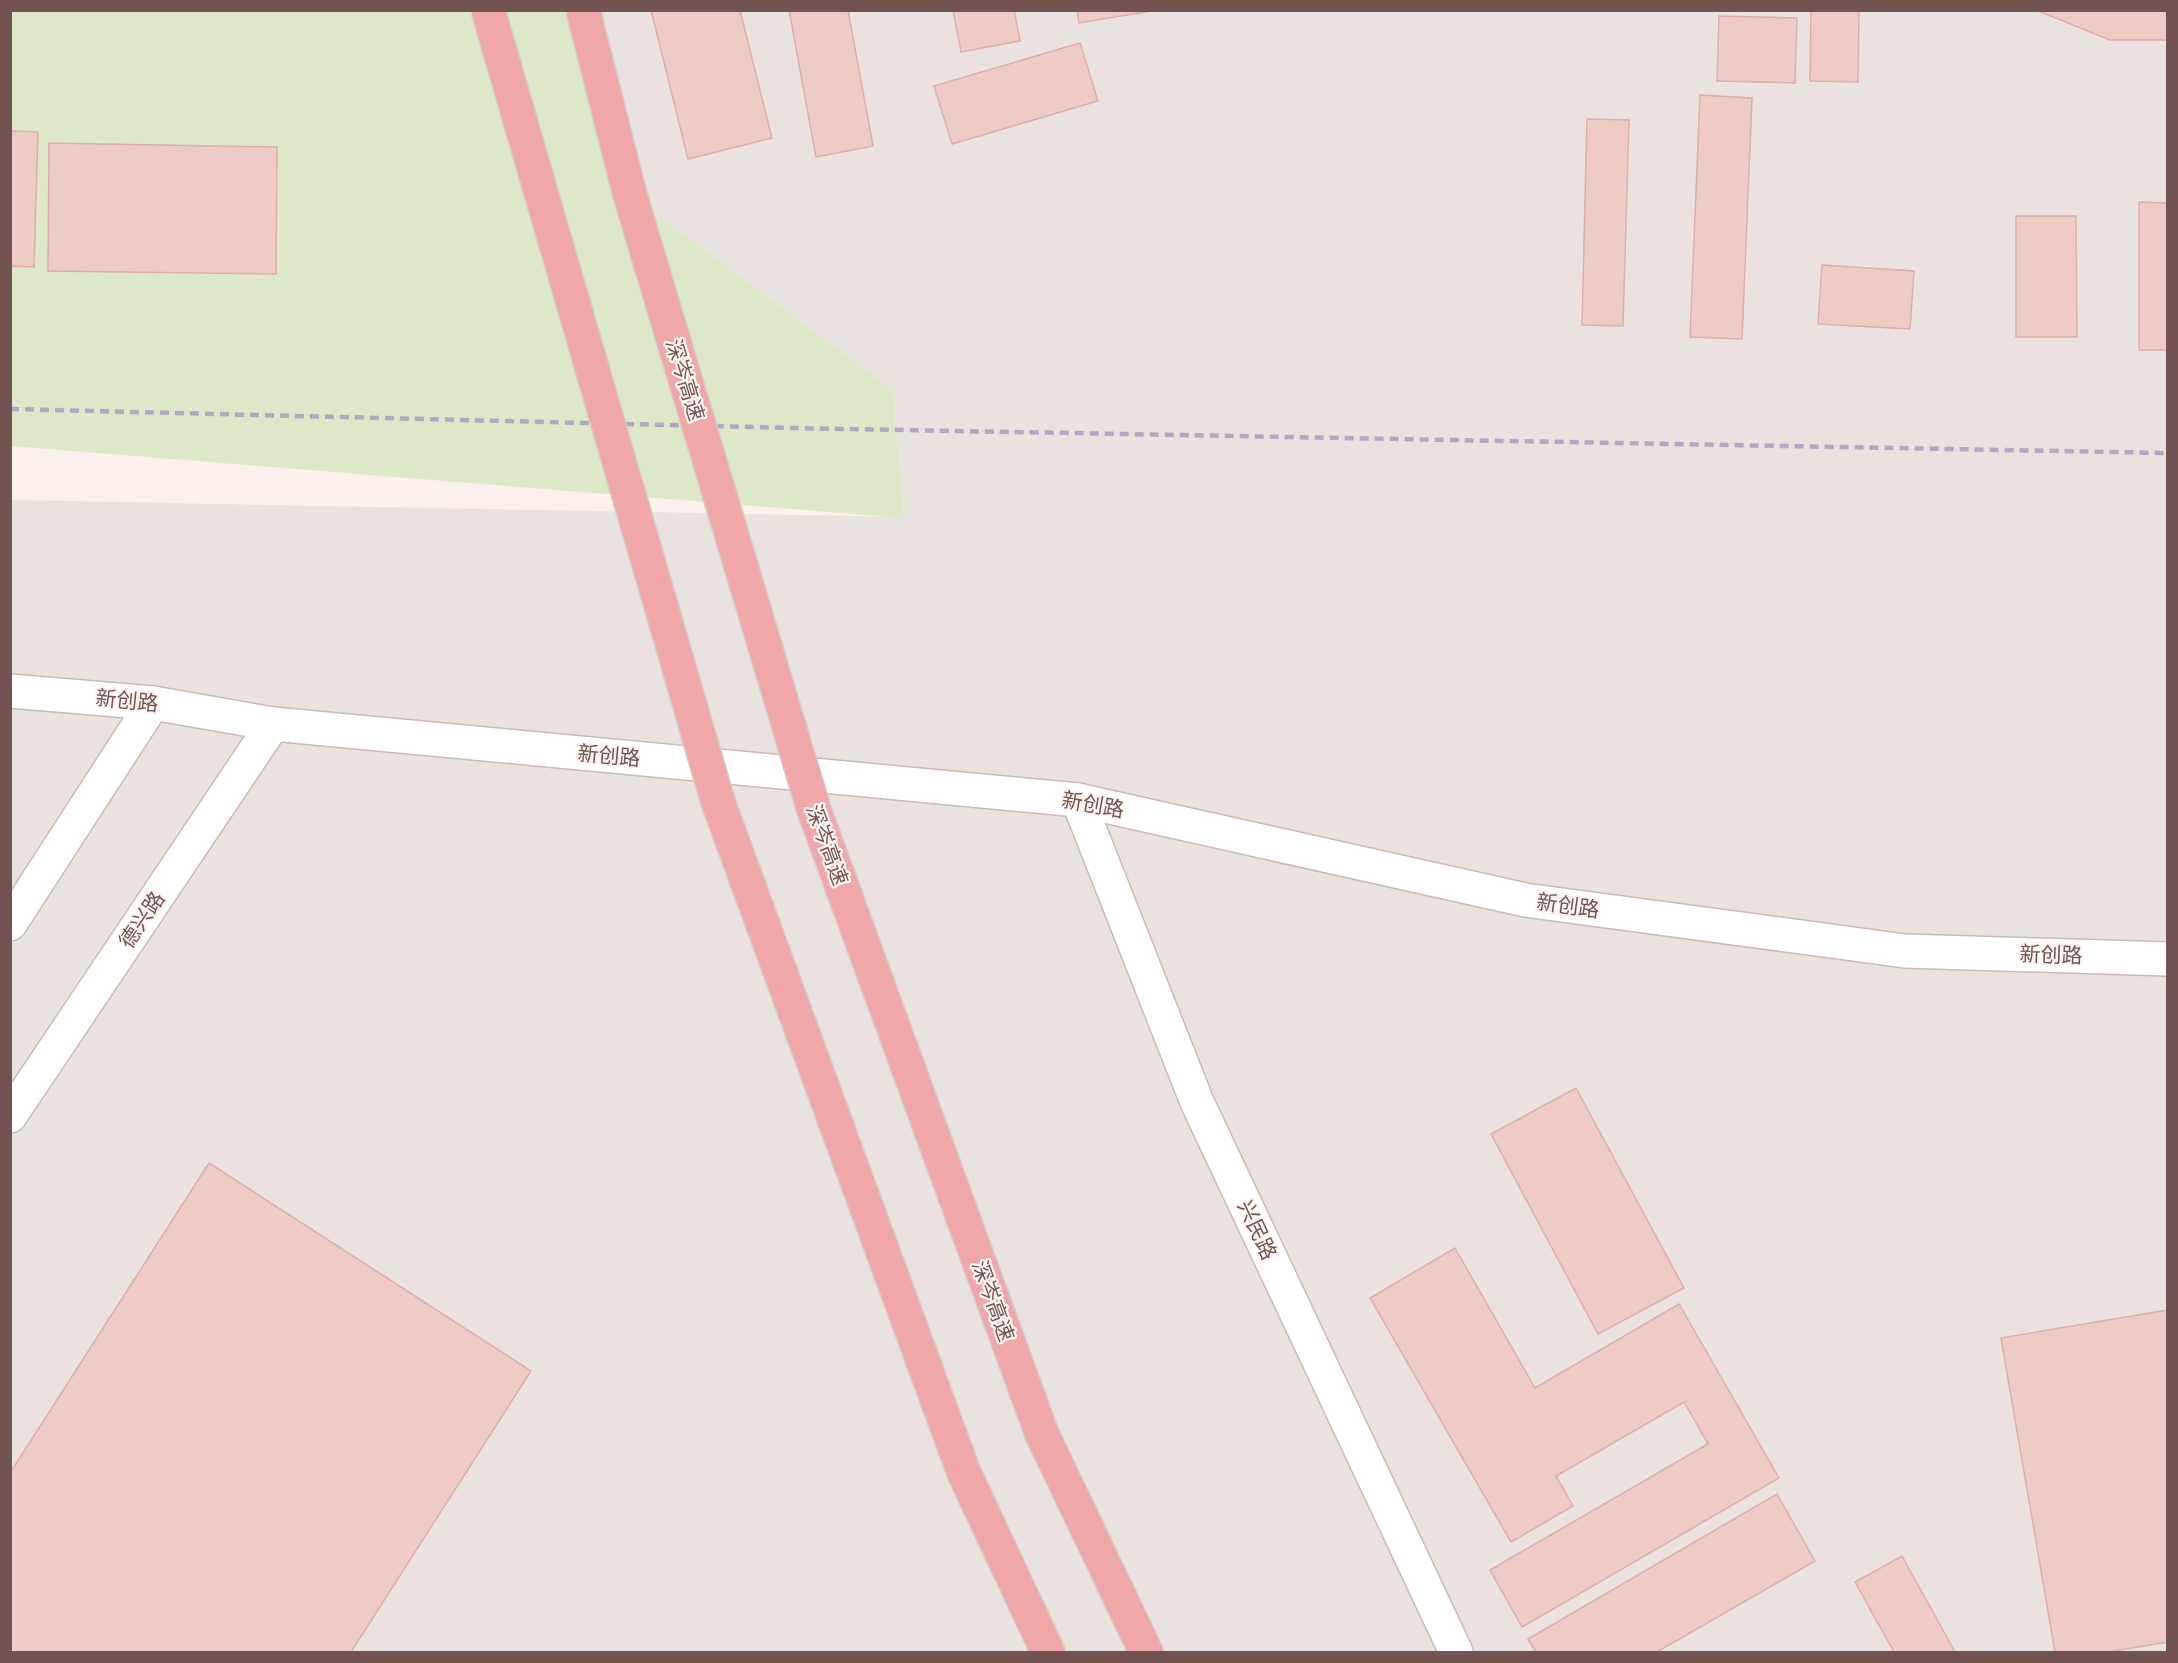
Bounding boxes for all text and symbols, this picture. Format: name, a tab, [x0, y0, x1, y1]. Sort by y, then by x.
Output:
street label: 深岑高速	[661, 336, 709, 424]
street label: 新创路	[94, 686, 160, 716]
street label: 新创路	[577, 741, 641, 771]
street label: 新创路	[1060, 788, 1126, 822]
street label: 深岑高速	[801, 801, 853, 889]
street label: 德兴路	[114, 887, 170, 953]
street label: 新创路	[1535, 890, 1601, 922]
street label: 新创路	[2019, 942, 2083, 968]
street label: 兴民路	[1233, 1196, 1281, 1264]
street label: 深岑高速	[967, 1257, 1019, 1345]

